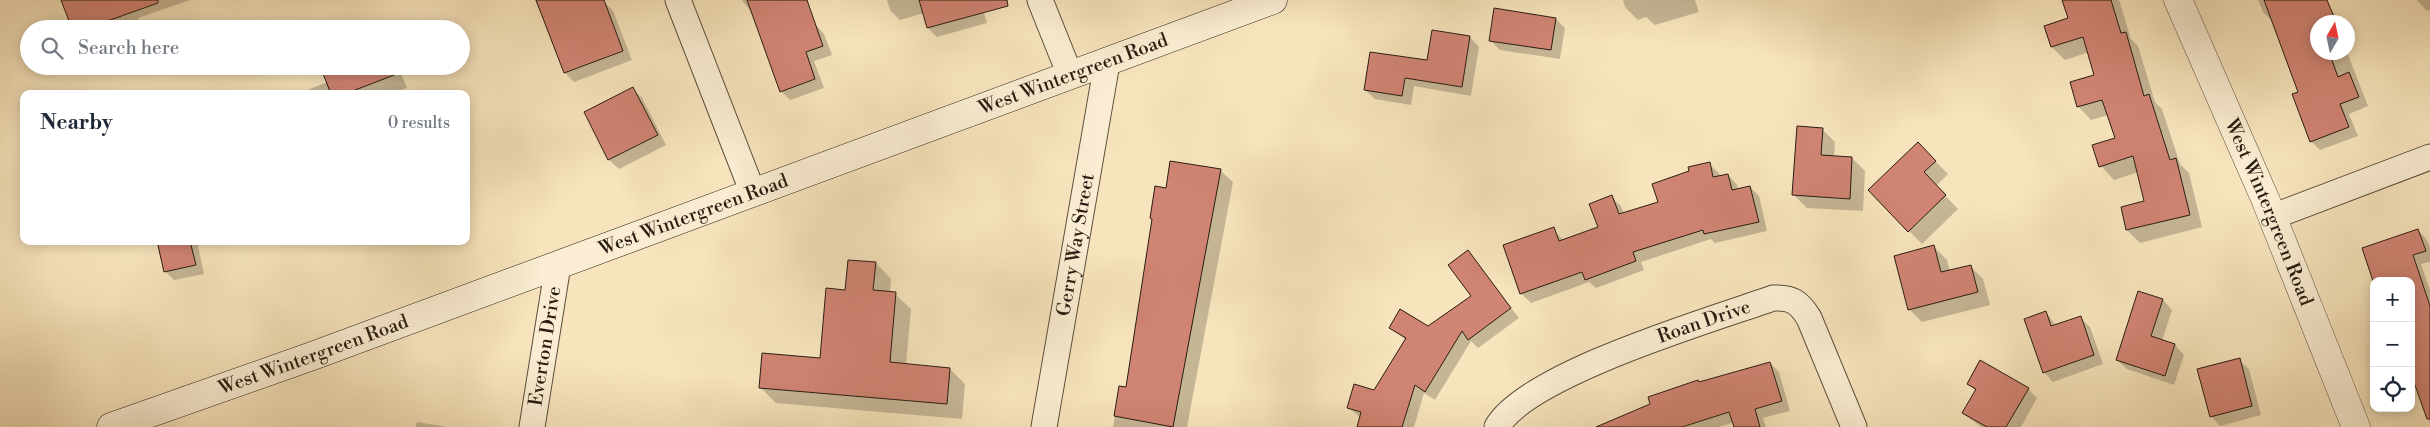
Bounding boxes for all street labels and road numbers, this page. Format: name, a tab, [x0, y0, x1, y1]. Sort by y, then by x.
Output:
street label: West Wintergreen Road	[974, 28, 1171, 120]
street label: West Wintergreen Road	[2219, 114, 2319, 309]
street label: West Wintergreen Road	[595, 169, 792, 261]
street label: Gerry Way Street	[1051, 171, 1100, 318]
street label: Everton Drive	[524, 284, 566, 408]
street label: Roan Drive	[1654, 295, 1753, 349]
street label: West Wintergreen Road	[214, 309, 412, 400]

